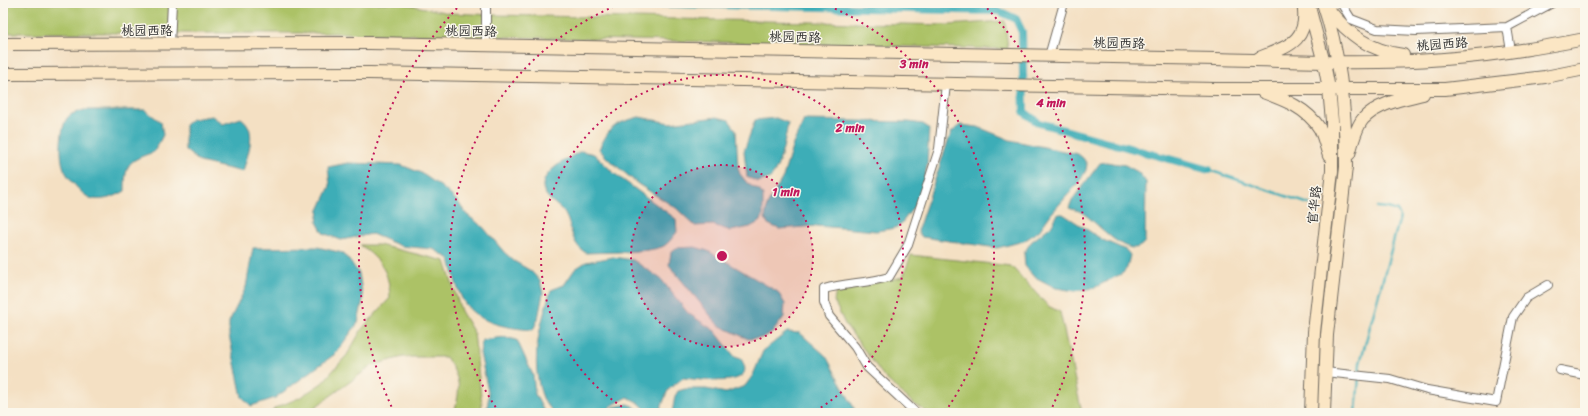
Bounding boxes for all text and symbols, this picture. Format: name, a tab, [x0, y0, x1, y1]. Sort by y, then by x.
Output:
street label: 桃园西路	[121, 19, 173, 42]
street label: 桃园西路	[445, 19, 497, 43]
street label: 桃园西路	[769, 25, 821, 49]
street label: 桃园西路	[1093, 31, 1145, 55]
street label: 桃园西路	[1415, 31, 1469, 57]
text: 3 min	[899, 53, 929, 75]
text: 4 min	[1035, 92, 1066, 114]
text: 2 min	[834, 117, 865, 139]
text: 1 min	[772, 181, 800, 203]
street label: 官华路	[1301, 184, 1327, 226]
centre of rings	[715, 249, 729, 263]

